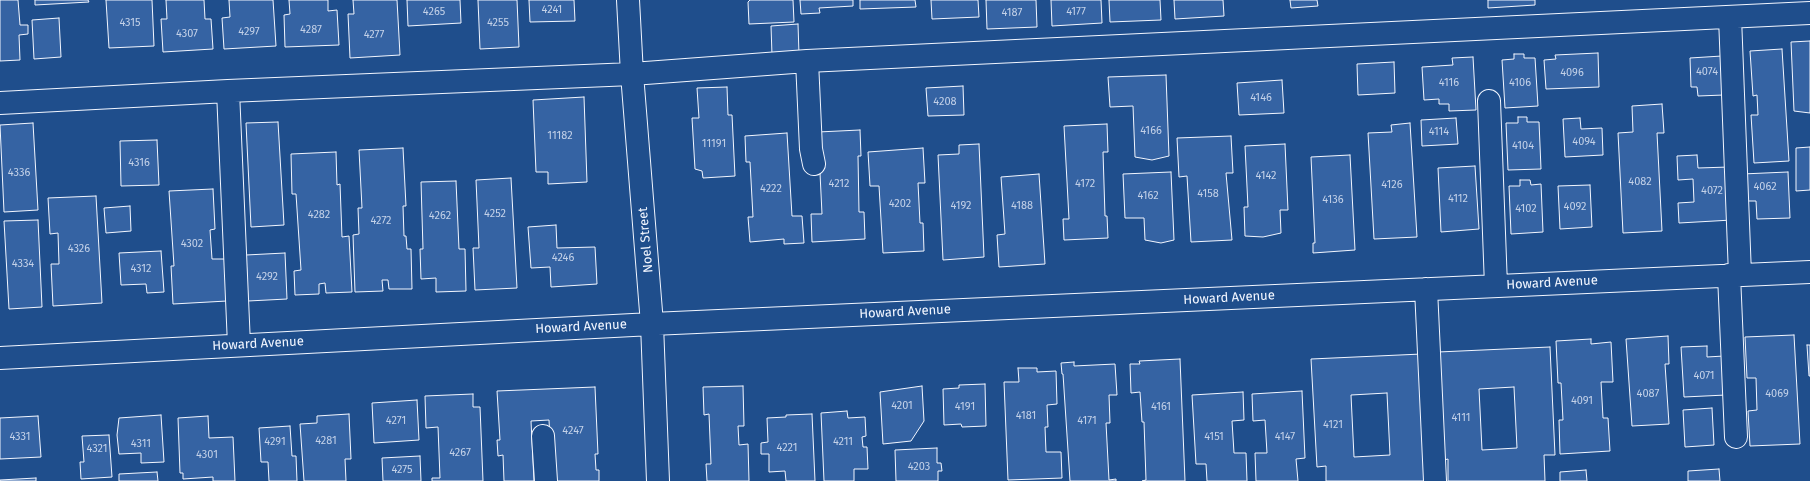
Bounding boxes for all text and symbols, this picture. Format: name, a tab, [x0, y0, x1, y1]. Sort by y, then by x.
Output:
house number: 4241	[542, 3, 562, 17]
house number: 4265	[423, 5, 445, 19]
house number: 4177	[1066, 5, 1086, 19]
house number: 4187	[1002, 6, 1022, 20]
house number: 4315	[119, 16, 141, 30]
house number: 4255	[487, 16, 509, 30]
house number: 4287	[300, 23, 322, 37]
house number: 4297	[238, 25, 260, 39]
house number: 4307	[176, 27, 198, 41]
house number: 4277	[364, 28, 384, 42]
house number: 4074	[1696, 65, 1718, 79]
house number: 4096	[1560, 66, 1584, 80]
house number: 4116	[1439, 76, 1459, 90]
house number: 4106	[1509, 76, 1531, 90]
house number: 4146	[1250, 91, 1272, 105]
house number: 4208	[933, 95, 957, 109]
house number: 4166	[1140, 124, 1162, 138]
house number: 4114	[1429, 125, 1449, 139]
house number: 11182	[547, 129, 573, 143]
house number: 4094	[1572, 135, 1596, 149]
house number: 11191	[702, 137, 726, 151]
house number: 4104	[1512, 139, 1534, 153]
house number: 4316	[128, 156, 150, 170]
house number: 4336	[8, 166, 30, 180]
house number: 4142	[1255, 169, 1277, 183]
house number: 4082	[1628, 175, 1652, 189]
house number: 4212	[828, 177, 850, 191]
house number: 4172	[1075, 177, 1095, 191]
house number: 4126	[1381, 178, 1403, 192]
house number: 4062	[1753, 180, 1777, 194]
house number: 4222	[760, 182, 782, 196]
house number: 4072	[1701, 184, 1723, 198]
house number: 4158	[1197, 187, 1219, 201]
house number: 4162	[1137, 189, 1159, 203]
house number: 4112	[1448, 192, 1468, 206]
house number: 4136	[1322, 193, 1344, 207]
house number: 4202	[889, 197, 911, 211]
house number: 4192	[951, 199, 971, 213]
house number: 4188	[1011, 199, 1033, 213]
house number: 4092	[1564, 200, 1586, 214]
house number: 4102	[1515, 202, 1537, 216]
street label: Noel Street	[635, 206, 657, 274]
house number: 4252	[484, 207, 506, 221]
house number: 4282	[308, 208, 330, 222]
house number: 4262	[429, 209, 451, 223]
house number: 4272	[370, 214, 392, 228]
house number: 4302	[181, 237, 203, 251]
house number: 4326	[68, 242, 90, 256]
house number: 4246	[552, 251, 574, 265]
house number: 4334	[12, 257, 34, 271]
house number: 4312	[130, 262, 152, 276]
house number: 4292	[256, 270, 278, 284]
street label: Howard Avenue	[1506, 273, 1598, 293]
street label: Howard Avenue	[1183, 288, 1275, 308]
street label: Howard Avenue	[859, 302, 951, 322]
street label: Howard Avenue	[535, 317, 627, 337]
street label: Howard Avenue	[212, 334, 304, 354]
house number: 4071	[1693, 369, 1715, 383]
house number: 4087	[1637, 387, 1659, 401]
house number: 4069	[1765, 387, 1789, 401]
house number: 4091	[1571, 394, 1593, 408]
house number: 4201	[891, 399, 913, 413]
house number: 4191	[955, 400, 975, 414]
house number: 4161	[1151, 400, 1171, 414]
house number: 4181	[1016, 409, 1036, 423]
house number: 4111	[1451, 411, 1471, 425]
house number: 4271	[386, 414, 406, 428]
house number: 4171	[1077, 414, 1097, 428]
house number: 4121	[1323, 418, 1343, 432]
house number: 4247	[562, 424, 584, 438]
house number: 4331	[9, 430, 31, 444]
house number: 4151	[1204, 430, 1224, 444]
house number: 4147	[1275, 430, 1295, 444]
house number: 4281	[315, 434, 337, 448]
house number: 4291	[264, 435, 286, 449]
house number: 4211	[833, 435, 853, 449]
house number: 4311	[131, 437, 151, 451]
house number: 4221	[776, 441, 798, 455]
house number: 4321	[87, 442, 107, 456]
house number: 4267	[449, 446, 471, 460]
house number: 4301	[196, 448, 218, 462]
house number: 4203	[908, 460, 930, 474]
house number: 4275	[391, 463, 413, 477]

